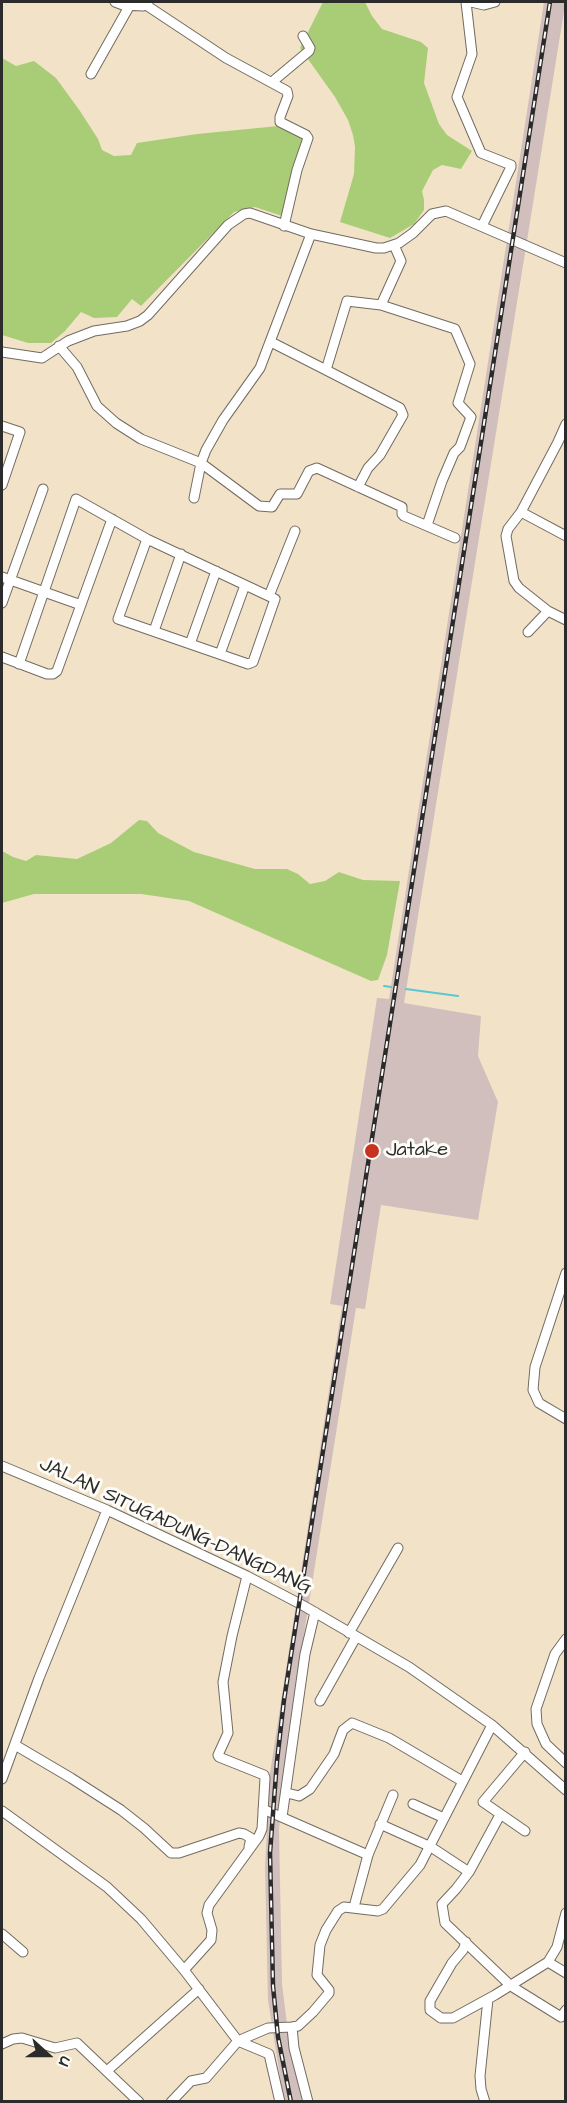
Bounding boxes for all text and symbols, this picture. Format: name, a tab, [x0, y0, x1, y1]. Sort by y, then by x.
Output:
place label: Jatake	[386, 1139, 448, 1163]
marker: Jatake	[363, 1142, 381, 1160]
street label: JALAN SITUGADUNG-DANGDANG	[35, 1453, 315, 1601]
north arrow	[18, 2025, 78, 2085]
text: U	[53, 2053, 77, 2070]

